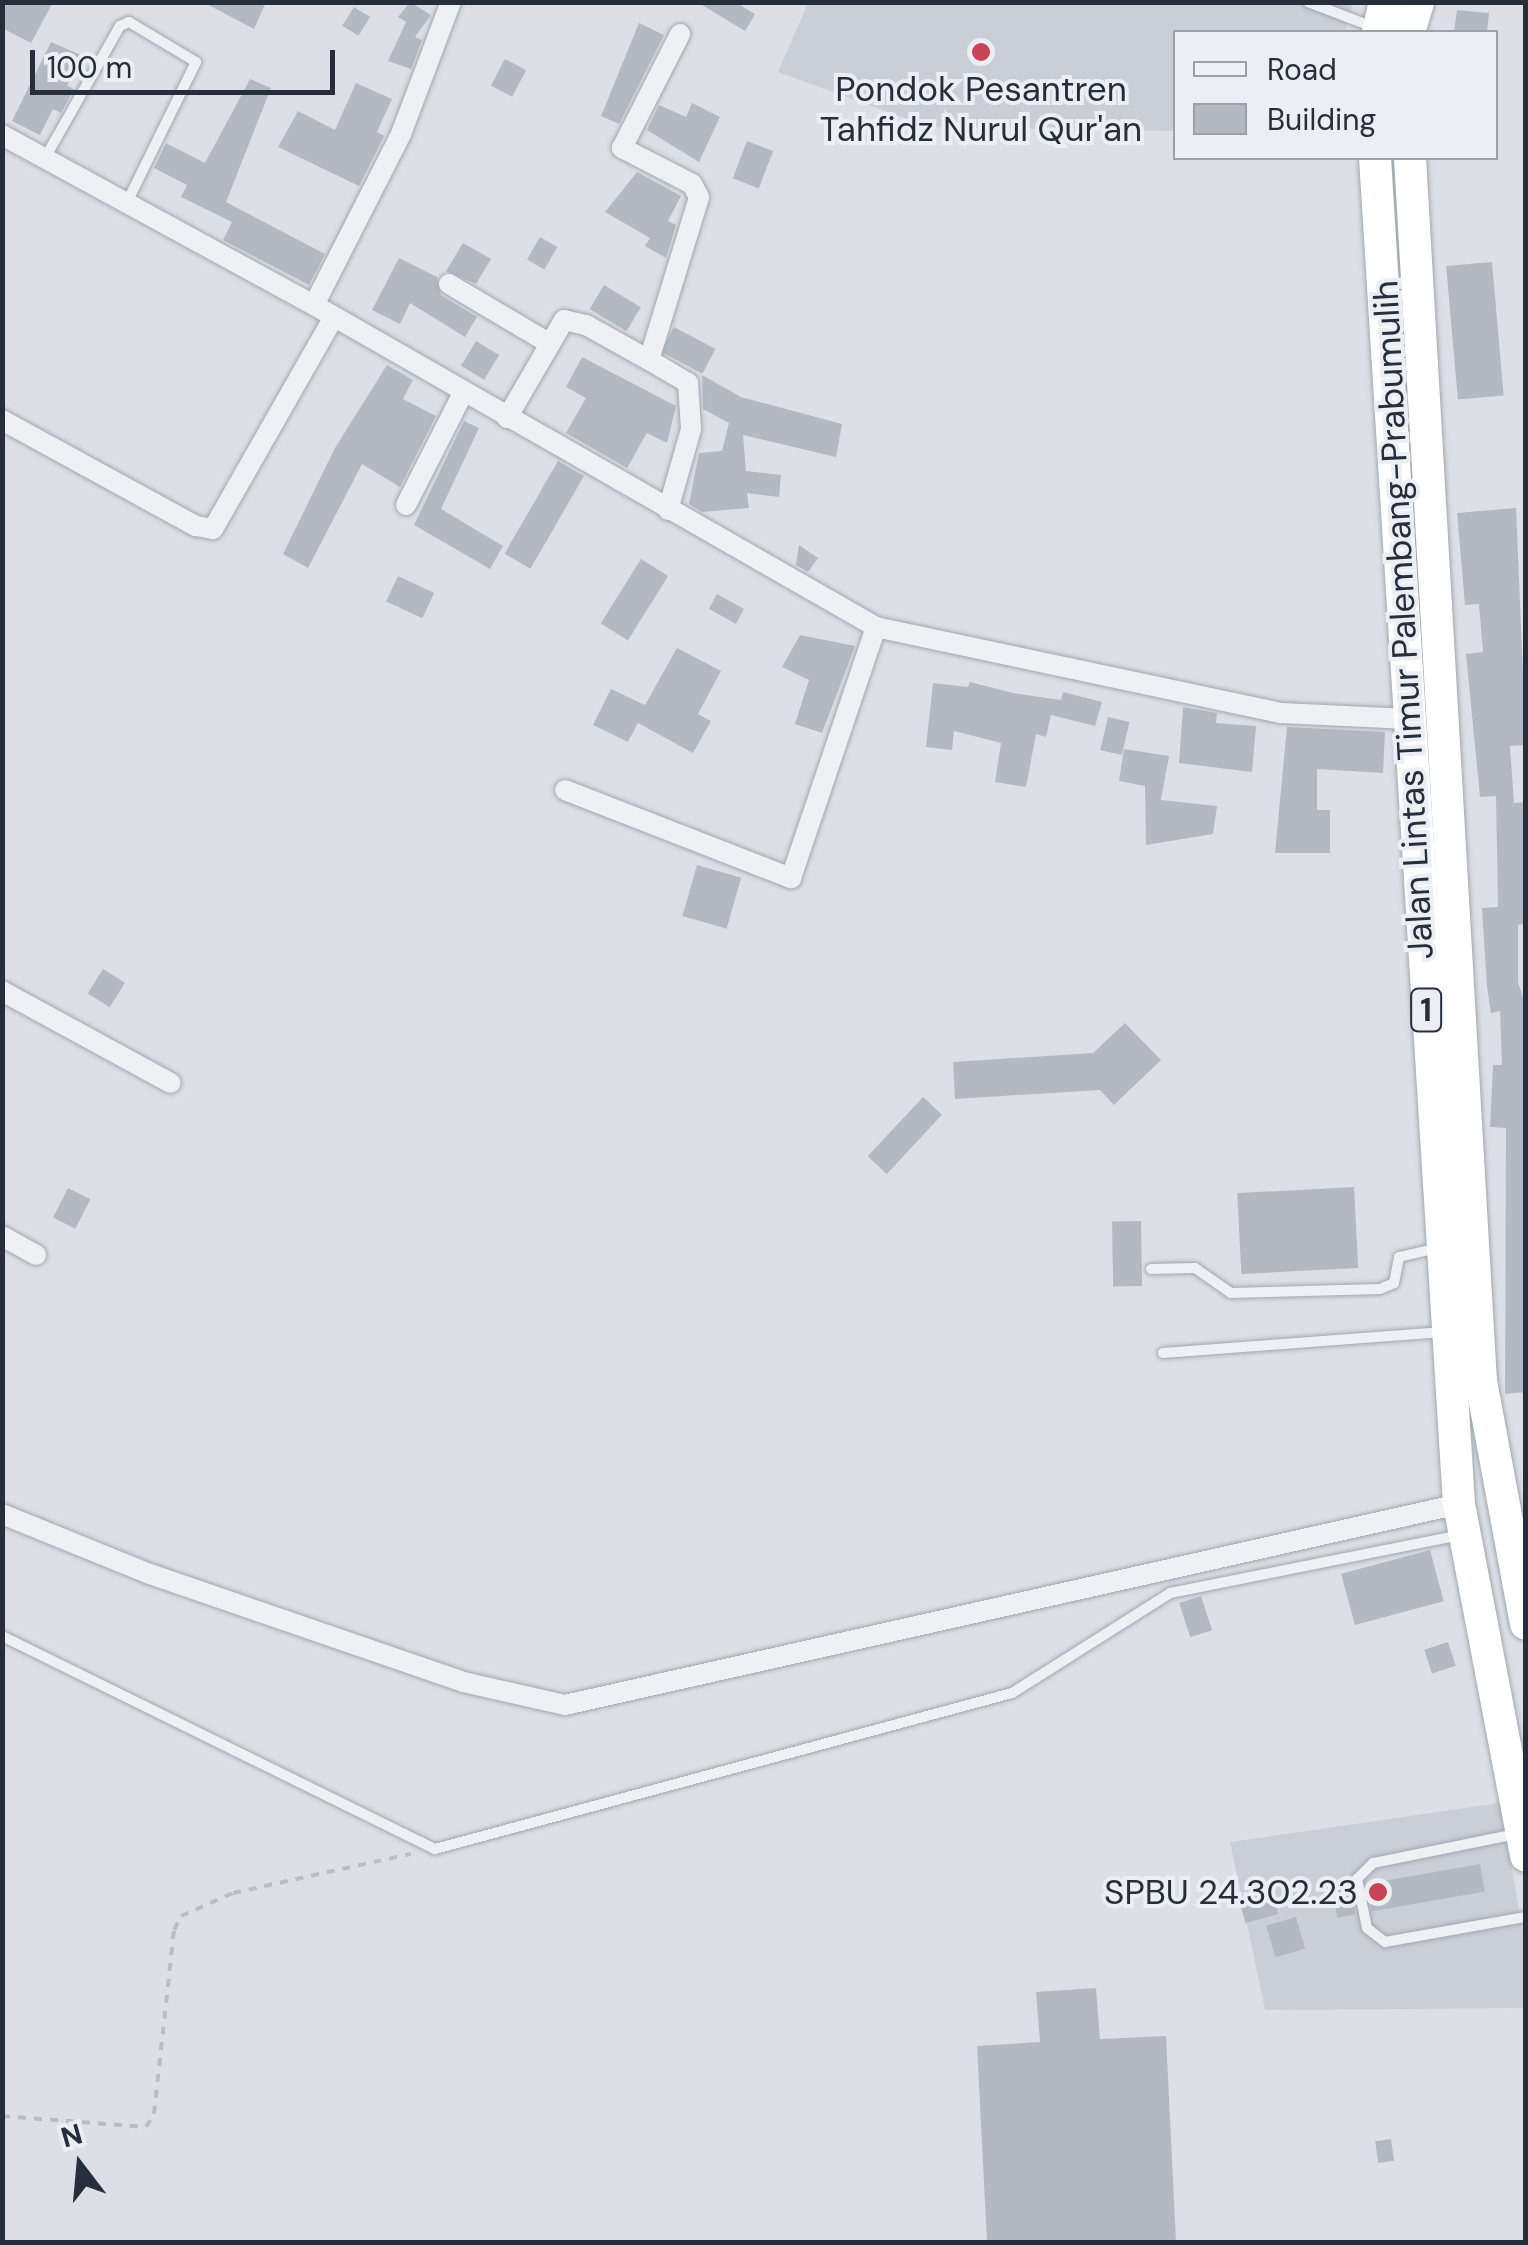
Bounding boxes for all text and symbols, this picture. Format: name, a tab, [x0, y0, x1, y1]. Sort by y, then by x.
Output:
scale bar	[35, 30, 340, 92]
legend	[1173, 30, 1498, 160]
marker: Pondok Pesantren Tahfidz Nurul Qur'an	[970, 41, 992, 63]
text: 100 m	[47, 48, 132, 87]
text: Road	[1267, 50, 1337, 89]
place label: Pondok Pesantren Tahfidz Nurul Qur'an	[820, 68, 1142, 150]
text: Building	[1267, 100, 1376, 139]
street label: Jalan Lintas Timur Palembang-Prabumulih	[1364, 280, 1442, 960]
road number: 1	[1408, 983, 1444, 1037]
place label: SPBU 24.302.23	[1104, 1871, 1358, 1913]
marker: SPBU 24.302.23	[1367, 1881, 1389, 1903]
north arrow	[30, 2115, 130, 2215]
text: N	[57, 2115, 87, 2156]

